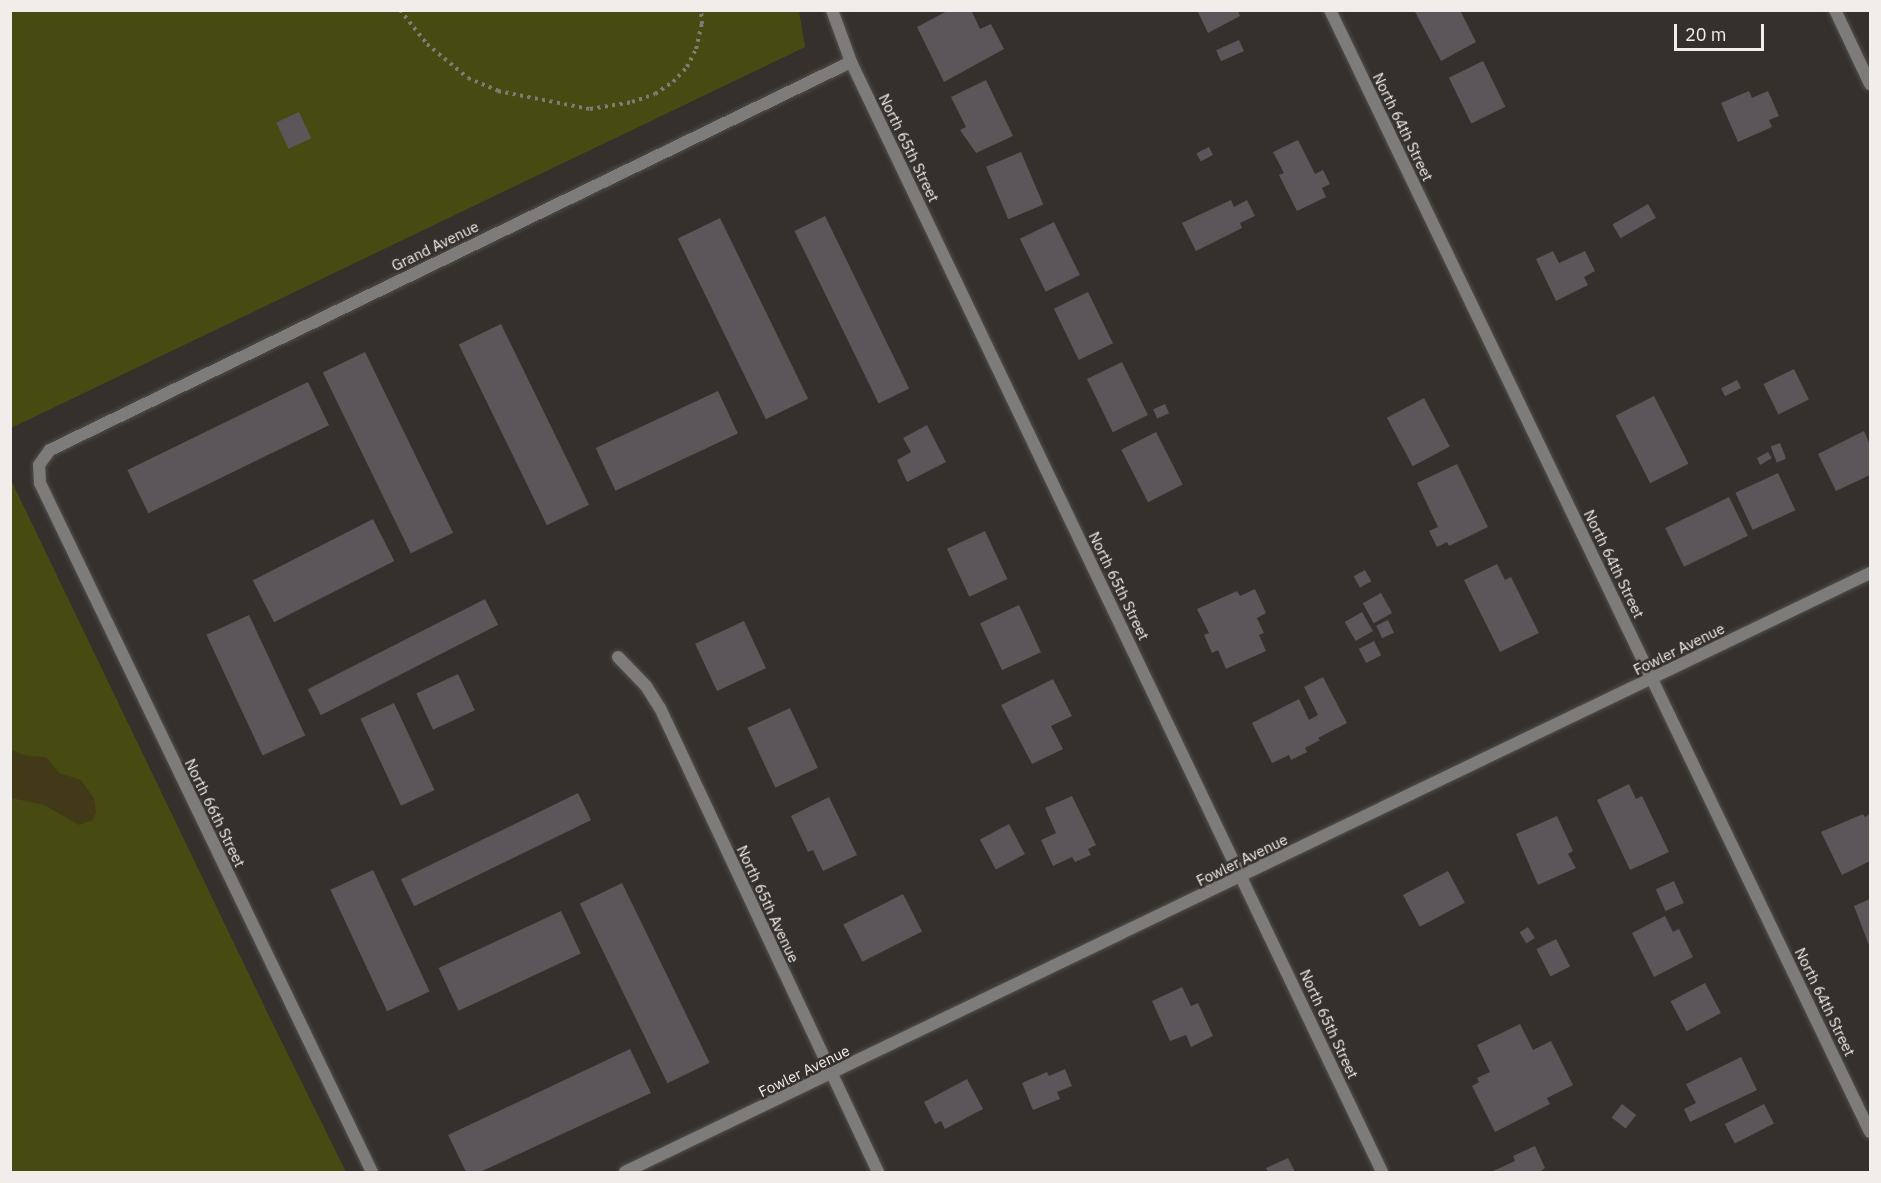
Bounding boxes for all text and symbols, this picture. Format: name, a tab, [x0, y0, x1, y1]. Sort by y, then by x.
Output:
scale bar	[1677, 12, 1767, 50]
text: 20 m	[1685, 23, 1727, 46]
street label: North 64th Street	[1369, 70, 1437, 184]
street label: North 65th Street	[875, 91, 943, 205]
street label: Grand Avenue	[388, 217, 482, 275]
street label: North 64th Street	[1580, 507, 1648, 621]
street label: North 65th Street	[1085, 529, 1153, 643]
street label: Fowler Avenue	[1630, 619, 1728, 679]
street label: North 66th Street	[181, 756, 249, 870]
street label: Fowler Avenue	[1193, 830, 1291, 890]
street label: North 65th Avenue	[733, 843, 803, 965]
street label: North 64th Street	[1791, 945, 1859, 1059]
street label: North 65th Street	[1296, 967, 1362, 1081]
street label: Fowler Avenue	[755, 1041, 853, 1101]

